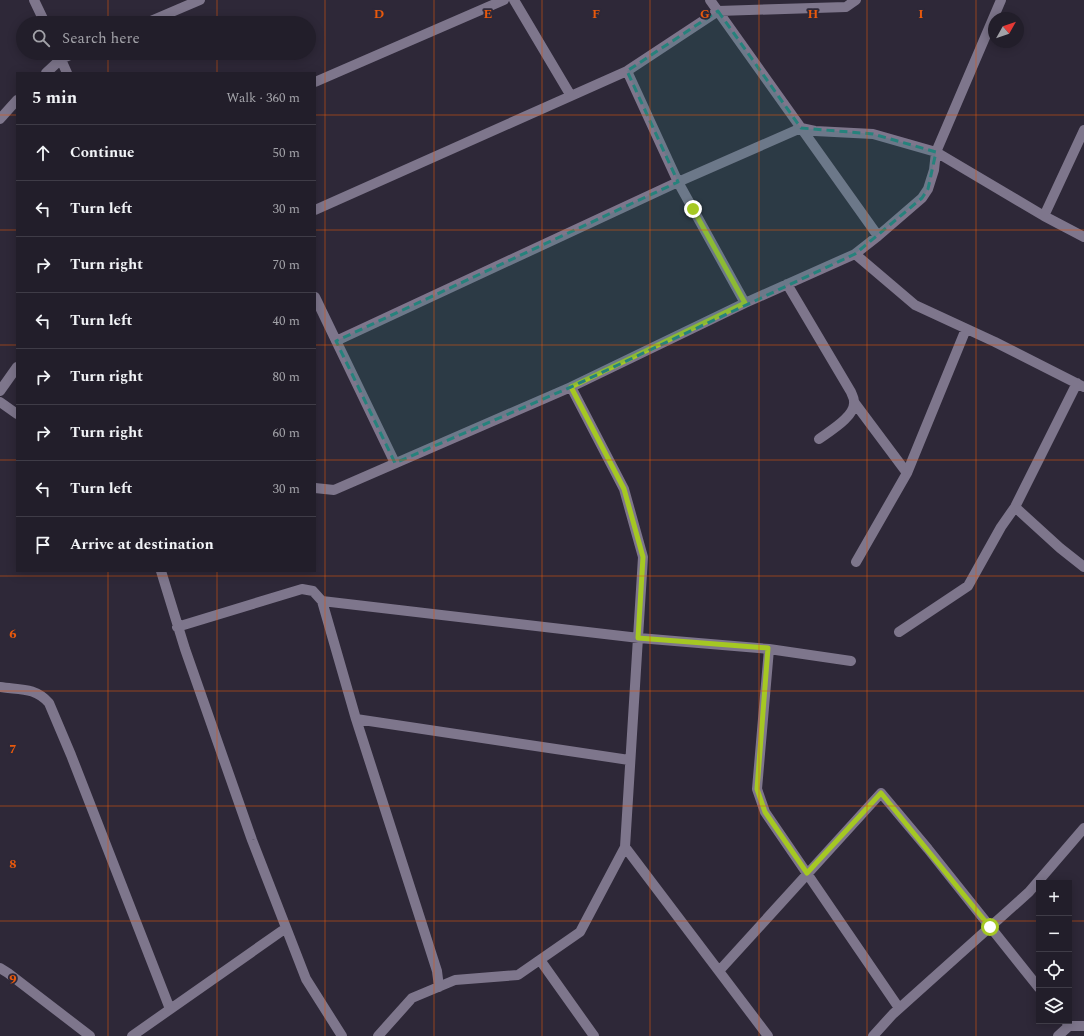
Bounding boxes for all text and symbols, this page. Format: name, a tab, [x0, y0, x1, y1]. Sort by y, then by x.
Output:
text: D	[374, 4, 384, 24]
text: E	[484, 4, 493, 24]
text: F	[592, 4, 600, 24]
text: G	[700, 4, 710, 24]
text: H	[808, 4, 819, 24]
text: I	[918, 4, 924, 24]
north arrow	[988, 12, 1024, 48]
search box	[16, 16, 316, 60]
icon: search	[30, 27, 52, 49]
text: Search here	[62, 27, 140, 50]
text: 5 min	[32, 85, 77, 111]
text: Walk · 360 m	[226, 88, 300, 108]
text: Continue	[70, 141, 135, 164]
icon: ahead	[32, 142, 54, 164]
text: 50 m	[273, 143, 300, 163]
text: Turn left	[70, 197, 132, 220]
icon: left	[32, 198, 54, 220]
text: 30 m	[273, 199, 300, 219]
route end	[684, 200, 702, 218]
text: Turn right	[70, 253, 143, 276]
icon: right	[32, 254, 54, 276]
text: 70 m	[273, 255, 300, 275]
text: Turn left	[70, 309, 132, 332]
icon: left	[32, 310, 54, 332]
text: 40 m	[273, 311, 300, 331]
text: Turn right	[70, 365, 143, 388]
icon: right	[32, 366, 54, 388]
text: 80 m	[273, 367, 300, 387]
text: Turn right	[70, 421, 143, 444]
icon: right	[32, 422, 54, 444]
text: 60 m	[273, 423, 300, 443]
text: Turn left	[70, 477, 132, 500]
icon: left	[32, 478, 54, 500]
text: 30 m	[273, 479, 300, 499]
text: Arrive at destination	[70, 533, 214, 556]
icon: arrive	[32, 534, 54, 556]
text: 6	[9, 624, 17, 644]
text: 7	[9, 739, 17, 759]
text: 8	[9, 854, 17, 874]
map controls	[1036, 880, 1072, 1024]
button: +	[1036, 880, 1072, 916]
button: −	[1036, 916, 1072, 952]
route start	[981, 918, 999, 936]
button: locate	[1036, 952, 1072, 988]
text: 9	[9, 969, 17, 989]
button: layers	[1036, 988, 1072, 1024]

